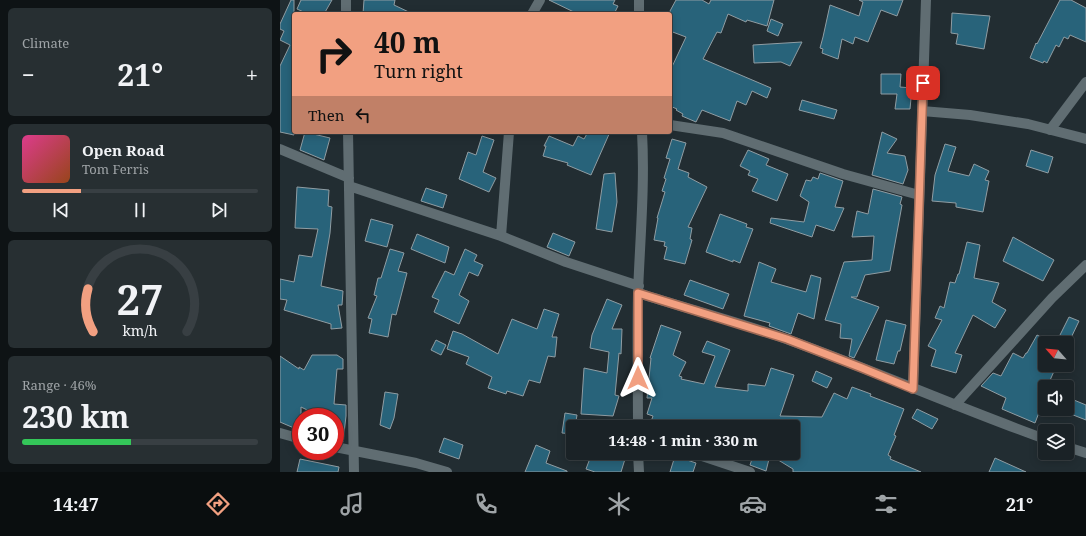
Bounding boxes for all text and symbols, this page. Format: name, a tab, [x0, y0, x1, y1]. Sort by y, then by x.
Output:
text: 40 m	[374, 23, 441, 61]
icon: right	[308, 28, 360, 80]
text: Climate	[22, 34, 69, 52]
text: 21°	[117, 54, 163, 95]
text: −	[22, 59, 35, 89]
text: +	[246, 59, 258, 89]
text: Turn right	[374, 59, 463, 83]
pin	[906, 66, 940, 100]
icon: arrive	[912, 72, 934, 94]
icon: left	[352, 104, 374, 126]
text: Then	[308, 105, 344, 125]
text: Open Road	[82, 140, 165, 160]
text: Tom Ferris	[82, 160, 149, 178]
icon: previous	[50, 199, 72, 221]
icon: pause	[129, 199, 151, 221]
icon: next	[208, 199, 230, 221]
text: 27	[116, 271, 164, 327]
text: km/h	[122, 321, 158, 340]
north arrow	[1038, 336, 1074, 372]
map controls	[1038, 336, 1074, 460]
position arrow	[617, 357, 659, 399]
text: Range · 46%	[22, 376, 96, 394]
button: sound	[1038, 380, 1074, 416]
text: 230 km	[22, 396, 129, 437]
speed limit sign: 30	[292, 408, 344, 460]
button: layers	[1038, 424, 1074, 460]
text: 14:48 · 1 min · 330 m	[608, 430, 758, 450]
icon: directions	[204, 490, 232, 518]
icon: music	[338, 490, 366, 518]
icon: phone	[472, 490, 500, 518]
icon: climate	[605, 490, 633, 518]
icon: car	[739, 490, 767, 518]
icon: filters	[872, 490, 900, 518]
text: 14:47	[53, 492, 99, 516]
text: 21°	[1006, 492, 1033, 516]

